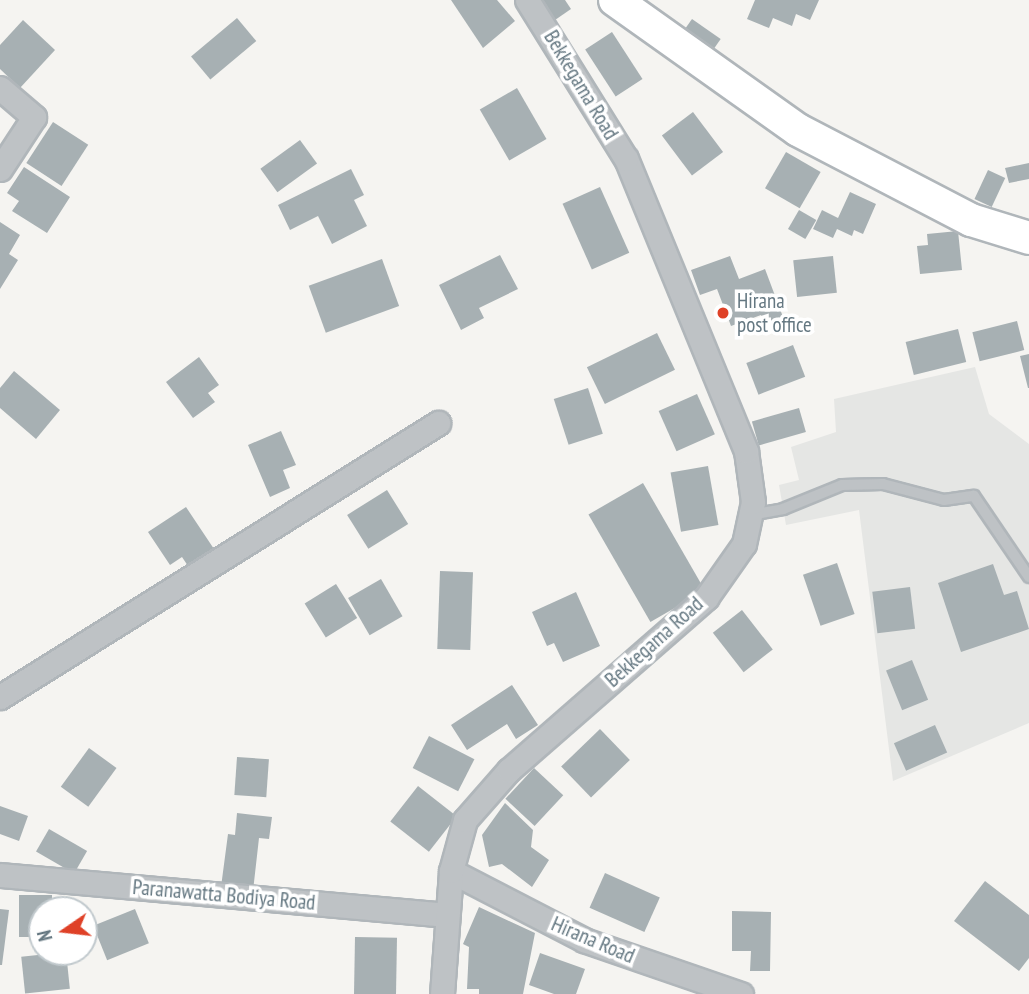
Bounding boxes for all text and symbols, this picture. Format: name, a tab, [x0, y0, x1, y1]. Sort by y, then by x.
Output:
street label: Bekkegama Road	[539, 26, 623, 144]
place label: Hirana post office	[737, 288, 812, 338]
marker: Hirana post office	[715, 305, 731, 321]
street label: Bekkegama Road	[600, 591, 708, 693]
street label: Paranawatta Bodiya Road	[132, 874, 316, 916]
north arrow	[28, 896, 98, 966]
street label: Hirana Road	[548, 911, 638, 969]
text: N	[32, 928, 57, 943]

